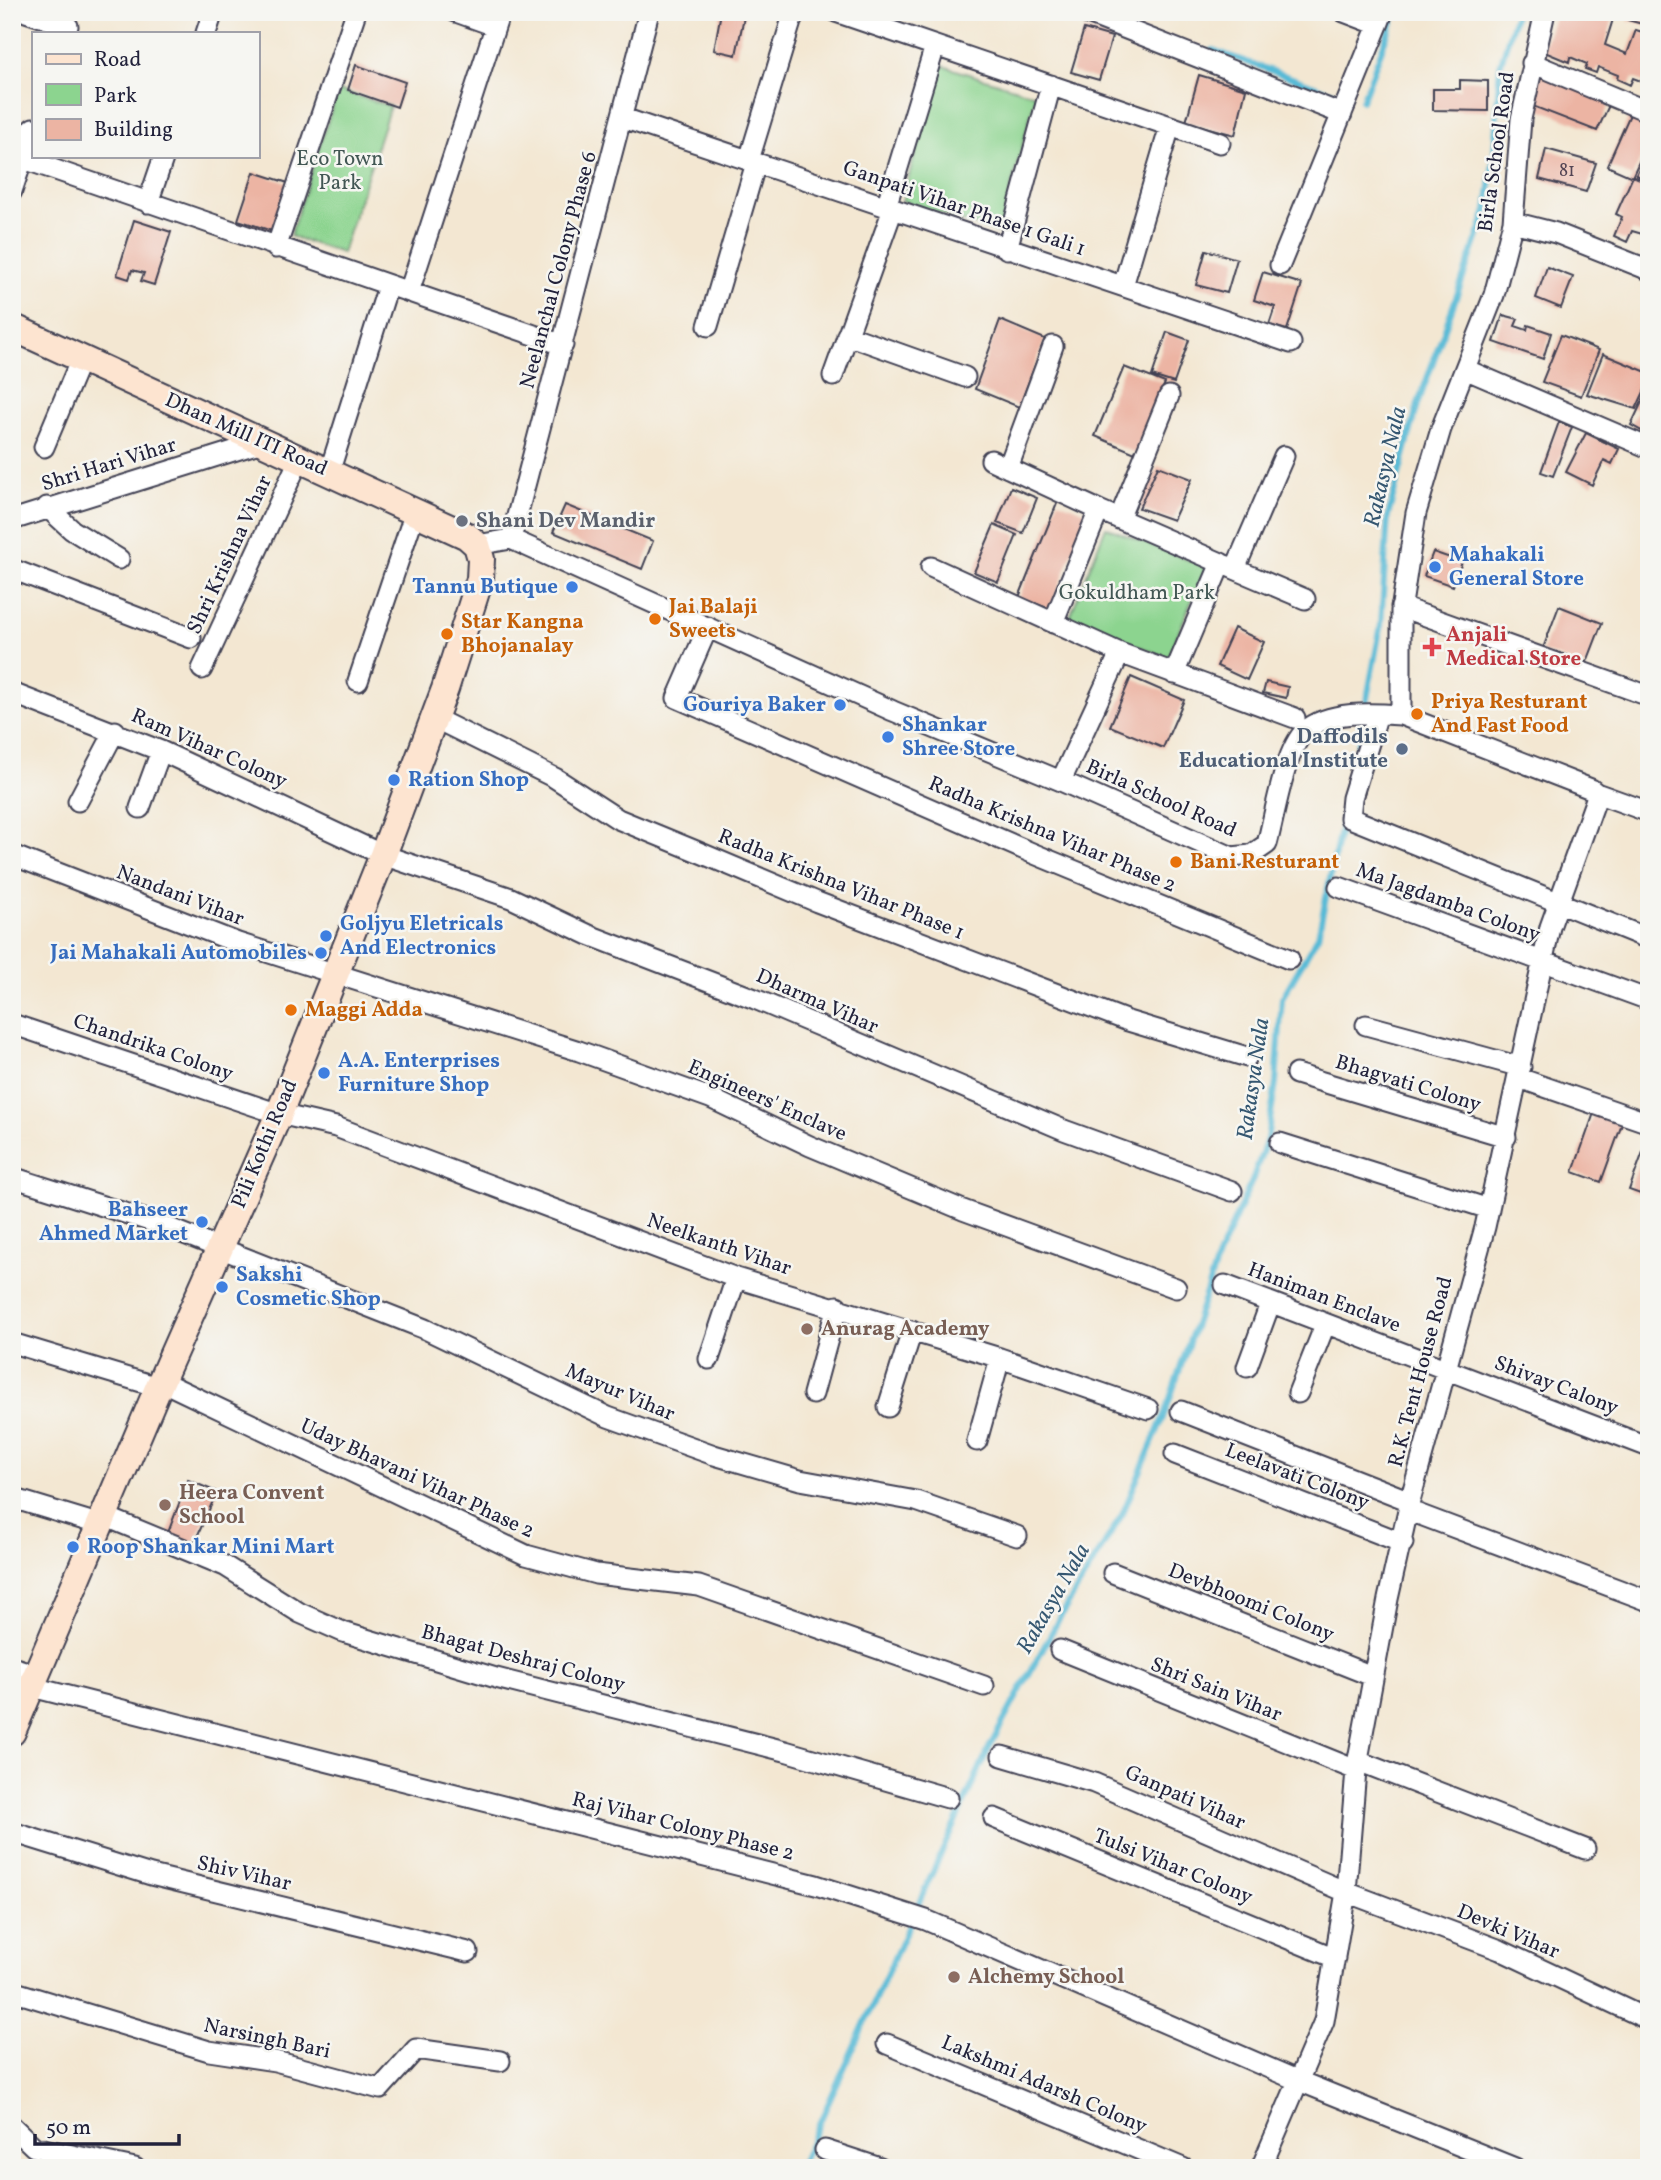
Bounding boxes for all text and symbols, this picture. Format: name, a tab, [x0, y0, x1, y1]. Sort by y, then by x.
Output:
legend	[32, 32, 259, 158]
text: Road	[94, 46, 141, 75]
street label: Birla School Road	[1471, 70, 1523, 234]
text: Park	[94, 82, 137, 111]
text: Building	[94, 116, 173, 145]
park label: Eco Town Park	[296, 145, 384, 198]
street label: Neelanchal Colony Phase 6	[513, 148, 605, 392]
street label: Ganpati Vihar Phase 1 Gali 1	[839, 154, 1089, 264]
house number: 81	[1559, 159, 1575, 184]
street label: Dhan Mill ITI Road	[160, 386, 332, 484]
water label: Rakasya Nala	[1357, 403, 1415, 530]
street label: Shri Hari Vihar	[38, 431, 180, 499]
street label: Shri Krishna Vihar	[180, 471, 280, 639]
place label: Shani Dev Mandir	[476, 507, 655, 536]
marker: Shani Dev Mandir	[454, 513, 470, 529]
place label: Mahakali General Store	[1449, 541, 1584, 594]
marker: Mahakali General Store	[1427, 559, 1443, 575]
place label: Tannu Butique	[412, 573, 558, 602]
marker: Tannu Butique	[564, 579, 580, 595]
park label: Gokuldham Park	[1059, 579, 1216, 608]
place label: Jai Balaji Sweets	[668, 593, 758, 646]
place label: Star Kangna Bhojanalay	[461, 608, 584, 661]
marker: Jai Balaji Sweets	[647, 611, 663, 627]
place label: Anjali Medical Store	[1446, 621, 1581, 674]
marker: Star Kangna Bhojanalay	[439, 626, 455, 642]
marker: Anjali Medical Store	[1424, 639, 1440, 655]
place label: Priya Resturant And Fast Food	[1431, 688, 1587, 741]
place label: Gouriya Baker	[683, 691, 826, 720]
marker: Gouriya Baker	[832, 697, 848, 713]
street label: Ram Vihar Colony	[126, 702, 292, 797]
marker: Priya Resturant And Fast Food	[1409, 706, 1425, 722]
place label: Shankar Shree Store	[902, 711, 1015, 764]
place label: Daffodils Educational Institute	[1179, 723, 1388, 776]
marker: Shankar Shree Store	[880, 729, 896, 745]
marker: Daffodils Educational Institute	[1394, 741, 1410, 757]
street label: Birla School Road	[1081, 753, 1241, 845]
place label: Ration Shop	[408, 766, 529, 795]
street label: Radha Krishna Vihar Phase 2	[924, 770, 1180, 900]
marker: Ration Shop	[386, 772, 402, 788]
street label: Radha Krishna Vihar Phase 1	[713, 822, 969, 948]
place label: Bani Resturant	[1190, 848, 1339, 877]
marker: Bani Resturant	[1168, 854, 1184, 870]
street label: Ma Jagdamba Colony	[1352, 856, 1545, 950]
street label: Nandani Vihar	[112, 858, 248, 934]
place label: Goljyu Eletricals And Electronics	[340, 910, 503, 963]
marker: Goljyu Eletricals And Electronics	[318, 928, 334, 944]
place label: Jai Mahakali Automobiles	[49, 939, 307, 968]
marker: Jai Mahakali Automobiles	[313, 945, 329, 961]
street label: Dharma Vihar	[751, 962, 883, 1042]
place label: Maggi Adda	[305, 996, 423, 1025]
marker: Maggi Adda	[283, 1002, 299, 1018]
street label: Chandrika Colony	[69, 1007, 237, 1089]
water label: Rakasya Nala	[1230, 1016, 1278, 1142]
place label: A.A. Enterprises Furniture Shop	[338, 1047, 500, 1100]
street label: Bhagvati Colony	[1332, 1048, 1485, 1120]
street label: Engineers' Enclave	[683, 1053, 851, 1149]
marker: A.A. Enterprises Furniture Shop	[316, 1065, 332, 1081]
street label: Pili Kothi Road	[225, 1075, 305, 1213]
place label: Bahseer Ahmed Market	[39, 1196, 188, 1249]
street label: Neelkanth Vihar	[643, 1207, 795, 1283]
marker: Bahseer Ahmed Market	[194, 1214, 210, 1230]
street label: Haniman Enclave	[1243, 1255, 1405, 1341]
place label: Sakshi Cosmetic Shop	[236, 1261, 381, 1314]
street label: R.K. Tent House Road	[1382, 1273, 1460, 1471]
marker: Sakshi Cosmetic Shop	[214, 1279, 230, 1295]
place label: Anurag Academy	[821, 1315, 990, 1344]
marker: Anurag Academy	[799, 1321, 815, 1337]
street label: Shivay Calony	[1490, 1349, 1623, 1423]
street label: Mayur Vihar	[561, 1357, 679, 1429]
street label: Uday Bhavani Vihar Phase 2	[295, 1412, 539, 1546]
street label: Leelavati Colony	[1221, 1436, 1374, 1518]
place label: Heera Convent School	[179, 1479, 325, 1532]
marker: Heera Convent School	[157, 1497, 173, 1513]
place label: Roop Shankar Mini Mart	[87, 1533, 335, 1562]
water label: Rakasya Nala	[1009, 1538, 1099, 1660]
marker: Roop Shankar Mini Mart	[65, 1539, 81, 1555]
street label: Devbhoomi Colony	[1164, 1556, 1339, 1650]
street label: Bhagat Deshraj Colony	[418, 1618, 629, 1700]
street label: Shri Sain Vihar	[1146, 1650, 1286, 1730]
street label: Ganpati Vihar	[1120, 1758, 1250, 1838]
street label: Raj Vihar Colony Phase 2	[569, 1785, 797, 1869]
street label: Tulsi Vihar Colony	[1089, 1822, 1257, 1912]
street label: Shiv Vihar	[194, 1849, 294, 1899]
street label: Devki Vihar	[1452, 1897, 1564, 1967]
place label: Alchemy School	[968, 1963, 1124, 1992]
marker: Alchemy School	[946, 1969, 962, 1985]
street label: Narsingh Bari	[201, 2011, 333, 2067]
street label: Lakshmi Adarsh Colony	[937, 2029, 1152, 2142]
scale bar	[35, 2103, 178, 2147]
text: 50 m	[46, 2114, 91, 2143]

